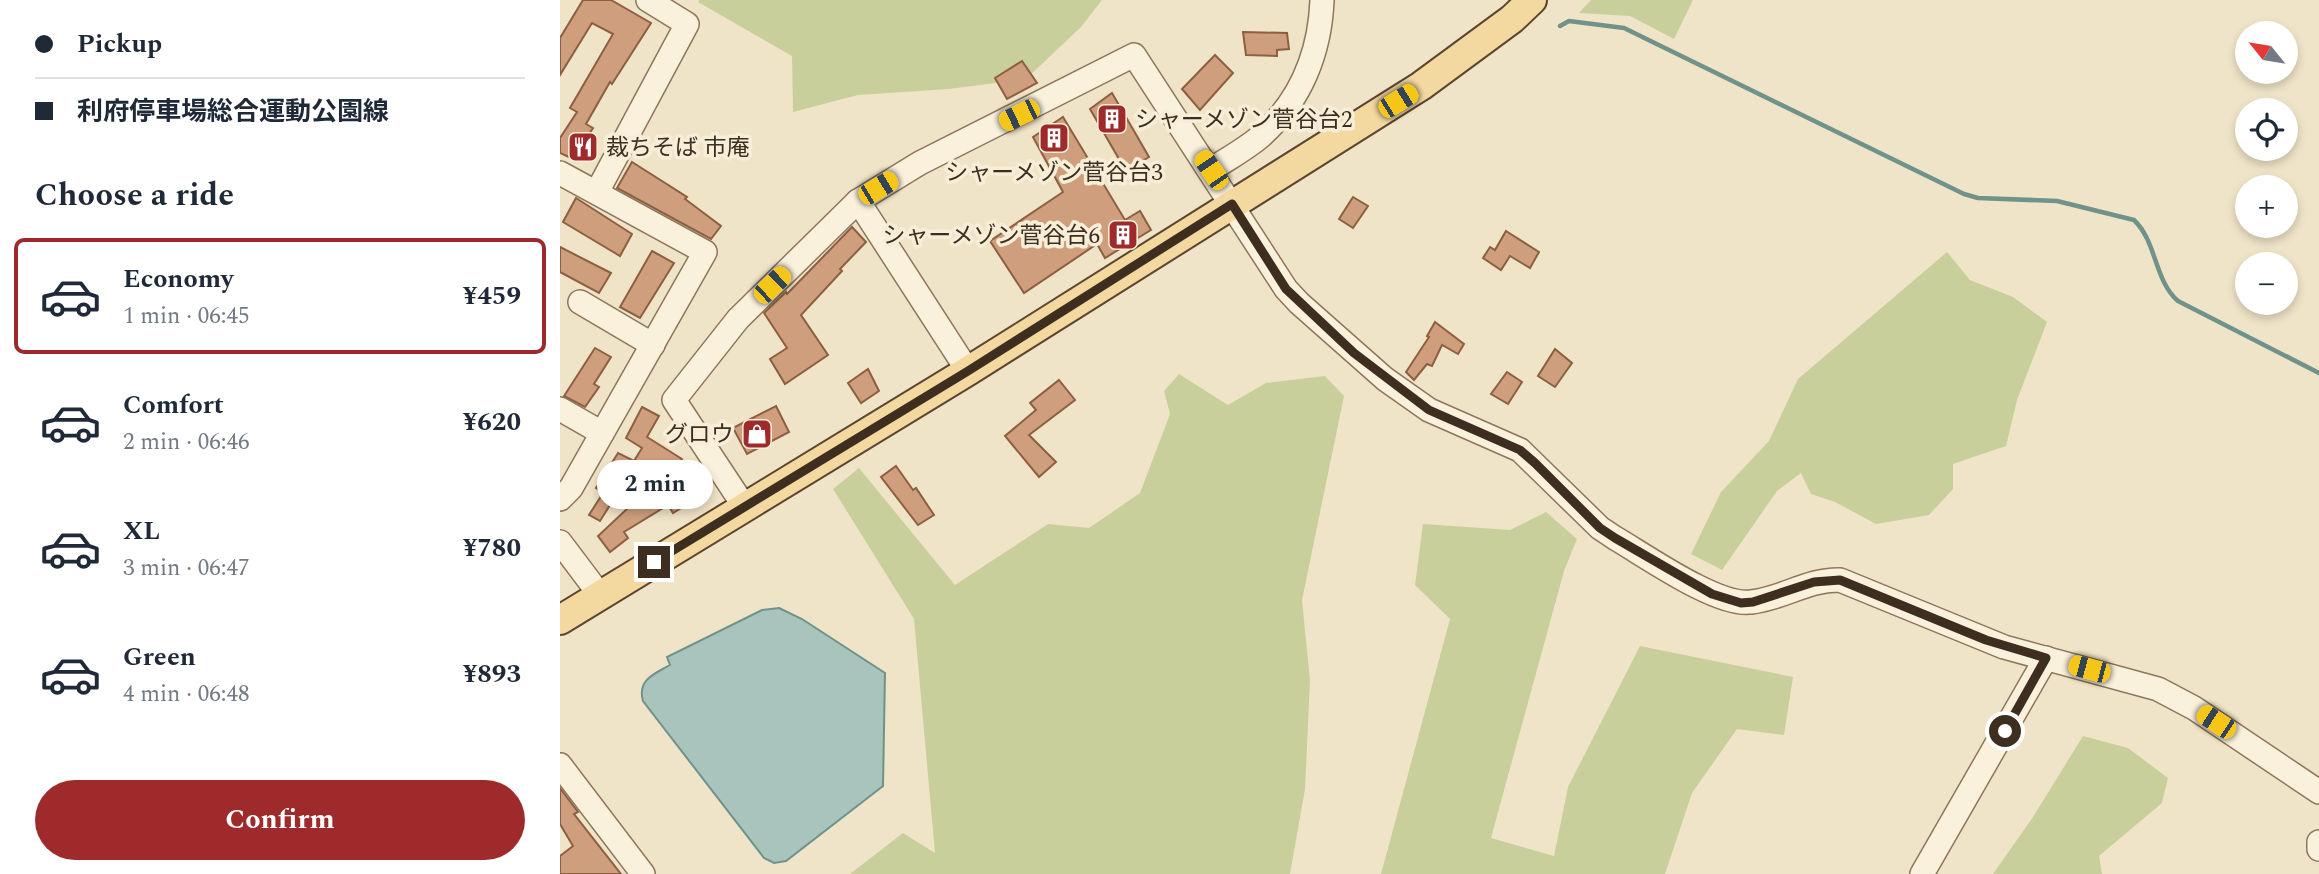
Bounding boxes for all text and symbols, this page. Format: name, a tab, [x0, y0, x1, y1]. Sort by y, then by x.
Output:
north arrow	[2235, 21, 2298, 84]
map controls	[2235, 21, 2298, 315]
text: Pickup	[77, 24, 162, 64]
car	[1375, 81, 1422, 121]
text: 利府停車場総合運動公園線	[77, 92, 389, 132]
car	[996, 96, 1043, 134]
button: locate	[2235, 98, 2298, 161]
building icon: シャーメゾン菅谷台2	[1095, 102, 1129, 136]
place label: シャーメゾン菅谷台2	[1135, 103, 1353, 138]
building icon: シャーメゾン菅谷台3	[1037, 121, 1071, 155]
restaurant icon: 裁ちそば 市庵	[566, 130, 600, 164]
place label: 裁ちそば 市庵	[606, 131, 750, 166]
car	[1191, 147, 1232, 193]
place label: シャーメゾン菅谷台3	[945, 156, 1163, 191]
car	[855, 168, 902, 208]
text: Choose a ride	[35, 171, 234, 220]
button: +	[2235, 175, 2298, 238]
building icon: シャーメゾン菅谷台6	[1106, 218, 1140, 252]
place label: シャーメゾン菅谷台6	[882, 219, 1100, 254]
button: −	[2235, 252, 2298, 315]
text: Economy	[123, 259, 233, 299]
car	[750, 263, 795, 307]
icon: car	[39, 265, 102, 328]
text: ¥459	[463, 276, 521, 316]
text: 1 min · 06:45	[123, 299, 250, 334]
text: Comfort	[123, 385, 224, 425]
icon: car	[39, 391, 102, 454]
text: ¥620	[463, 402, 521, 442]
shop icon: グロウ	[740, 417, 774, 451]
place label: グロウ	[665, 418, 734, 453]
text: 2 min · 06:46	[123, 425, 250, 460]
callout: 2 min	[596, 461, 712, 510]
text: 2 min	[624, 467, 686, 502]
text: XL	[123, 511, 160, 551]
icon: car	[39, 517, 102, 580]
text: ¥780	[463, 528, 521, 568]
route end	[638, 546, 670, 578]
text: 3 min · 06:47	[123, 551, 250, 586]
text: Green	[123, 637, 196, 677]
icon: car	[39, 643, 102, 706]
car	[2066, 653, 2113, 685]
text: ¥893	[463, 654, 521, 694]
text: 4 min · 06:48	[123, 677, 250, 712]
car	[2193, 702, 2240, 742]
route start	[1989, 715, 2021, 747]
button: Confirm	[35, 780, 525, 860]

